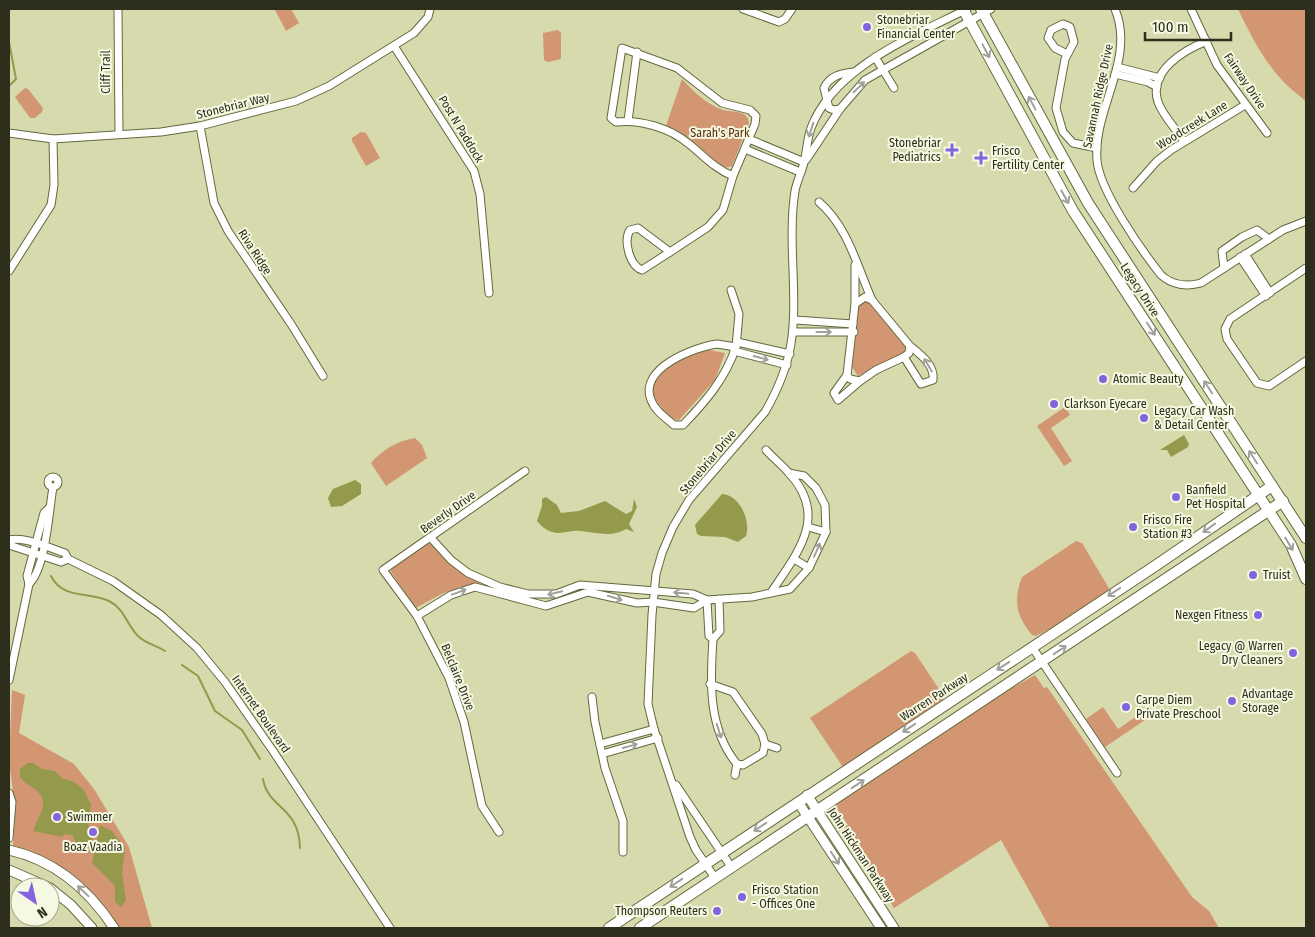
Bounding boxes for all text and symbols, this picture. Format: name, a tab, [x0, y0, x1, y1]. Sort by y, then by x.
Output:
scale bar	[1145, 10, 1231, 42]
place label: Stonebriar Financial Center	[877, 13, 956, 41]
text: 100 m	[1152, 18, 1189, 36]
marker: Stonebriar Financial Center	[861, 21, 873, 33]
street label: Savannah Ridge Drive	[1080, 43, 1116, 149]
one-way arrow	[981, 44, 991, 59]
street label: Cliff Trail	[99, 50, 113, 94]
street label: Fairway Drive	[1221, 50, 1269, 112]
one-way arrow	[853, 81, 865, 93]
street label: Stonebriar Way	[195, 90, 271, 122]
street label: Post N Paddock	[436, 93, 487, 165]
one-way arrow	[1027, 96, 1037, 111]
street label: Woodcreek Lane	[1154, 98, 1230, 152]
one-way arrow	[805, 122, 815, 138]
park label: Sarah's Park	[690, 126, 750, 140]
place label: Stonebriar Pediatrics	[889, 136, 942, 164]
marker: Stonebriar Pediatrics	[945, 143, 959, 157]
place label: Frisco Fertility Center	[992, 144, 1065, 172]
marker: Frisco Fertility Center	[974, 151, 988, 165]
one-way arrow	[1061, 189, 1070, 204]
street label: Riva Ridge	[235, 227, 275, 277]
street label: Legacy Drive	[1118, 261, 1163, 319]
one-way arrow	[1146, 322, 1156, 336]
one-way arrow	[815, 327, 831, 337]
one-way arrow	[752, 354, 768, 363]
one-way arrow	[922, 358, 932, 372]
place label: Atomic Beauty	[1113, 372, 1184, 386]
marker: Atomic Beauty	[1097, 373, 1109, 385]
one-way arrow	[1203, 380, 1213, 394]
place label: Clarkson Eyecare	[1064, 397, 1147, 411]
marker: Clarkson Eyecare	[1048, 398, 1060, 410]
place label: Legacy Car Wash & Detail Center	[1154, 404, 1234, 432]
marker: Legacy Car Wash & Detail Center	[1138, 412, 1150, 424]
street label: Stonebriar Drive	[677, 427, 739, 497]
one-way arrow	[1248, 450, 1258, 464]
place label: Banfield Pet Hospital	[1186, 483, 1245, 511]
street label: Beverly Drive	[418, 488, 478, 536]
marker: Banfield Pet Hospital	[1170, 491, 1182, 503]
place label: Frisco Fire Station #3	[1143, 513, 1192, 541]
marker: Frisco Fire Station #3	[1127, 521, 1139, 533]
one-way arrow	[1202, 523, 1216, 533]
one-way arrow	[1285, 536, 1295, 550]
one-way arrow	[813, 543, 823, 558]
place label: Truist	[1263, 568, 1291, 582]
marker: Truist	[1247, 569, 1259, 581]
one-way arrow	[451, 587, 467, 596]
one-way arrow	[1107, 587, 1121, 598]
one-way arrow	[673, 588, 689, 598]
one-way arrow	[547, 589, 563, 598]
one-way arrow	[607, 594, 623, 604]
place label: Nexgen Fitness	[1175, 608, 1248, 622]
marker: Nexgen Fitness	[1252, 609, 1264, 621]
place label: Legacy @ Warren Dry Cleaners	[1199, 639, 1283, 667]
street label: Belclaire Drive	[438, 642, 478, 712]
one-way arrow	[1053, 645, 1067, 656]
marker: Legacy @ Warren Dry Cleaners	[1287, 647, 1299, 659]
one-way arrow	[996, 661, 1010, 671]
street label: Warren Parkway	[898, 670, 971, 724]
street label: Internet Boulevard	[229, 672, 293, 756]
place label: Advantage Storage	[1242, 687, 1293, 715]
place label: Carpe Diem Private Preschool	[1136, 693, 1221, 721]
marker: Advantage Storage	[1226, 695, 1238, 707]
marker: Carpe Diem Private Preschool	[1120, 701, 1132, 713]
one-way arrow	[715, 723, 724, 738]
one-way arrow	[903, 723, 917, 733]
one-way arrow	[621, 741, 637, 750]
one-way arrow	[851, 779, 865, 789]
street label: John Hickman Parkway	[825, 805, 897, 906]
place label: Swimmer	[67, 810, 113, 824]
marker: Swimmer	[51, 811, 63, 823]
one-way arrow	[753, 822, 767, 832]
marker: Boaz Vaadia	[87, 826, 99, 838]
place label: Boaz Vaadia	[64, 840, 123, 854]
one-way arrow	[830, 851, 840, 865]
north arrow	[10, 877, 60, 927]
one-way arrow	[669, 878, 683, 888]
place label: Frisco Station - Offices One	[752, 883, 818, 911]
one-way arrow	[77, 885, 90, 897]
marker: Frisco Station - Offices One	[736, 891, 748, 903]
text: N	[34, 903, 50, 922]
place label: Thompson Reuters	[615, 904, 707, 918]
marker: Thompson Reuters	[711, 905, 723, 917]

